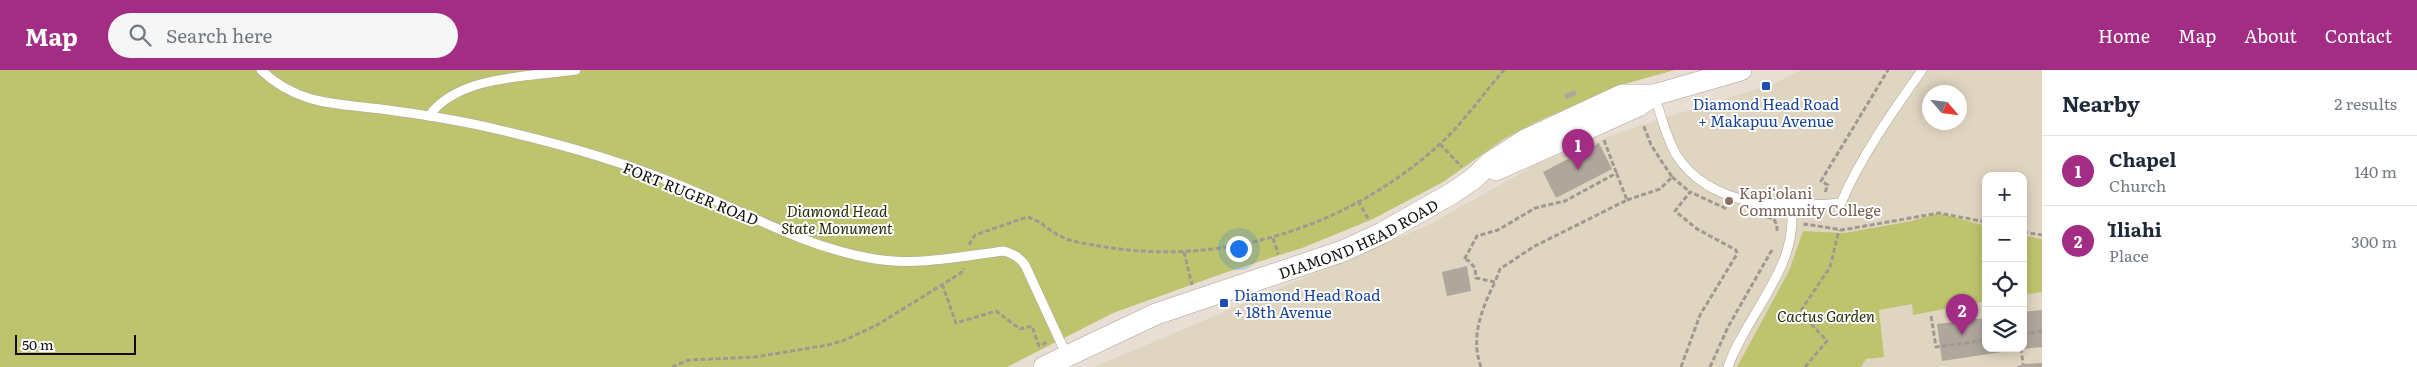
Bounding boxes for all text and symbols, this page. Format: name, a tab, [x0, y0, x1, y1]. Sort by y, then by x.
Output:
search box	[108, 13, 458, 58]
text: Map	[25, 18, 78, 53]
icon: search	[126, 21, 154, 49]
text: Search here	[166, 21, 272, 49]
text: Home	[2098, 22, 2150, 49]
text: Map	[2178, 22, 2216, 49]
text: About	[2244, 22, 2297, 49]
text: Contact	[2325, 22, 2392, 49]
marker: Diamond Head Road + Makapuu Avenue	[1760, 80, 1772, 92]
north arrow	[1922, 85, 1967, 130]
text: Nearby	[2062, 87, 2140, 118]
text: 2 results	[2334, 91, 2397, 115]
place label: Diamond Head Road + Makapuu Avenue	[1693, 92, 1839, 132]
pin: 1	[1562, 129, 1594, 170]
text: Chapel	[2109, 145, 2176, 173]
street label: FORT RUGER ROAD	[620, 155, 762, 231]
text: 1	[2075, 159, 2081, 183]
text: 140 m	[2354, 159, 2397, 183]
map controls	[1982, 172, 2027, 352]
button: +	[1982, 172, 2027, 217]
text: Church	[2109, 173, 2166, 197]
place label: Kapi‘olani Community College	[1739, 181, 1881, 221]
street label: DIAMOND HEAD ROAD	[1275, 192, 1442, 284]
marker: Kapi‘olani Community College	[1723, 195, 1735, 207]
park label: Diamond Head State Monument	[781, 199, 893, 239]
text: ʻIliahi	[2109, 215, 2162, 243]
button: −	[1982, 217, 2027, 262]
text: 2	[2074, 229, 2082, 253]
text: 300 m	[2351, 229, 2397, 253]
your location	[1226, 236, 1252, 262]
text: Place	[2109, 243, 2149, 267]
button: locate	[1982, 262, 2027, 307]
place label: Diamond Head Road + 18th Avenue	[1234, 283, 1380, 323]
pin: 2	[1946, 294, 1978, 335]
marker: Diamond Head Road + 18th Avenue	[1218, 297, 1230, 309]
park label: Cactus Garden	[1777, 304, 1875, 327]
button: layers	[1982, 307, 2027, 352]
scale bar	[15, 332, 136, 355]
text: 50 m	[22, 334, 54, 354]

